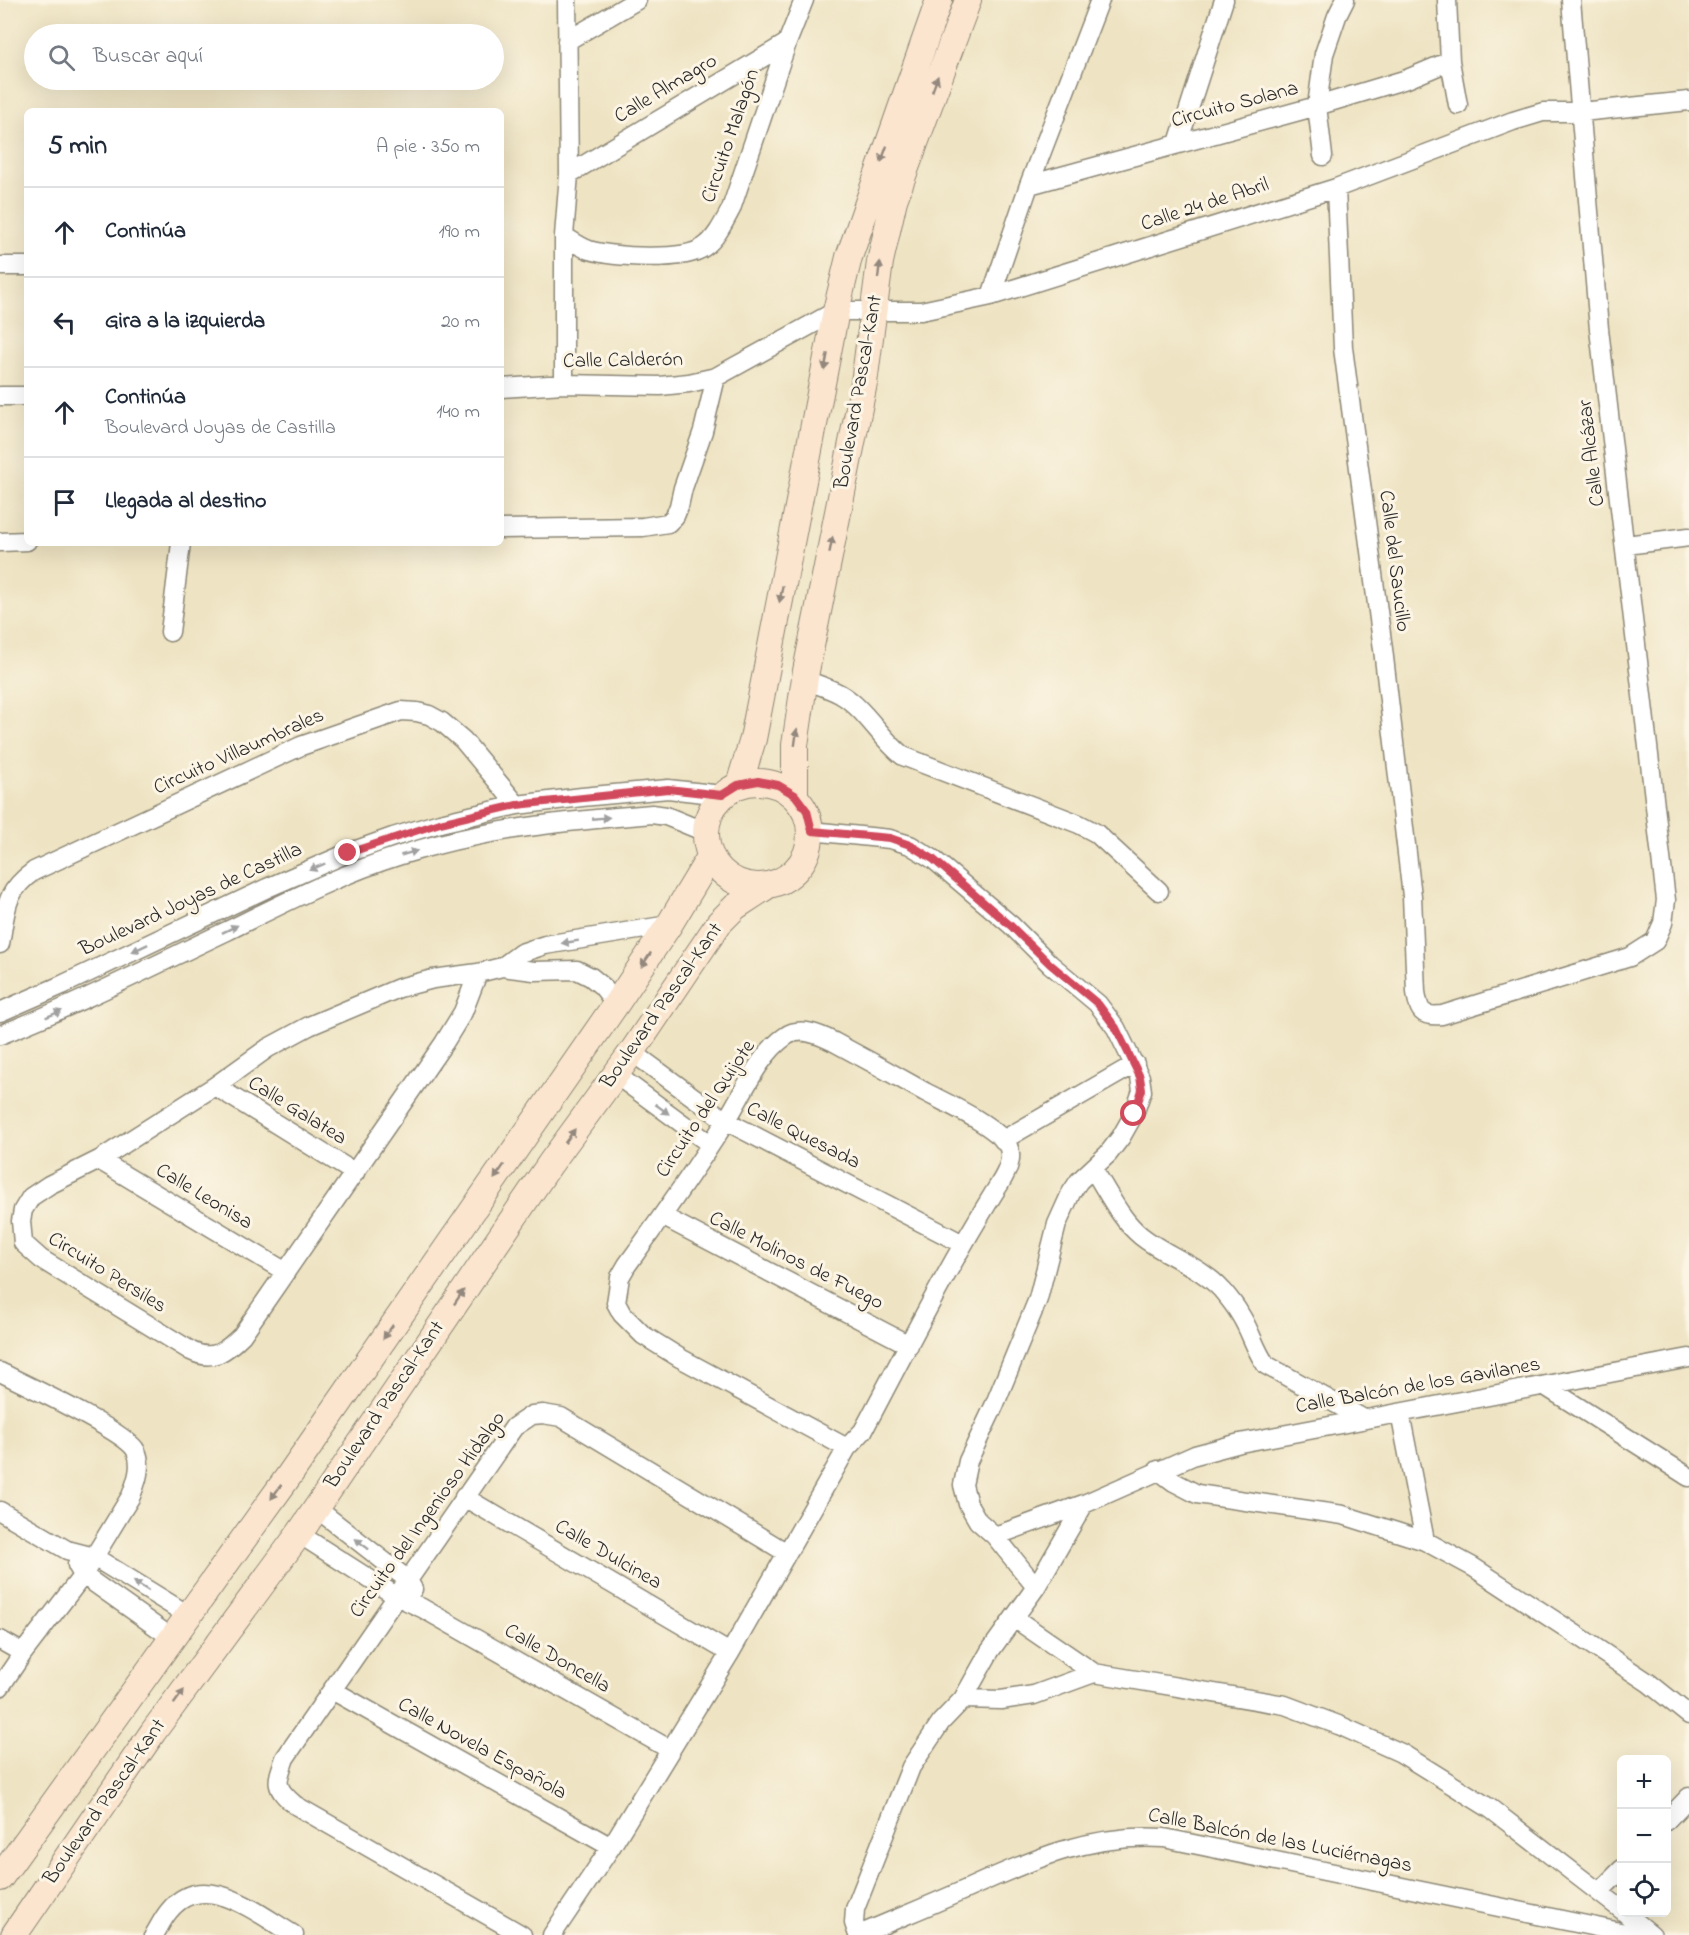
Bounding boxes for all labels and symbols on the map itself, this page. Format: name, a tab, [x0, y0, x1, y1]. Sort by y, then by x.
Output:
street label: Calle Almagro	[609, 46, 724, 133]
street label: Circuito Malagón	[694, 65, 770, 208]
street label: Circuito Solana	[1168, 74, 1302, 136]
one-way arrow	[931, 75, 941, 93]
one-way arrow	[878, 145, 888, 163]
street label: Calle 24 de Abril	[1137, 170, 1273, 240]
one-way arrow	[874, 261, 884, 280]
street label: Boulevard Pascal-Kant	[827, 292, 891, 493]
street label: Calle Calderón	[563, 345, 683, 377]
one-way arrow	[821, 352, 830, 371]
street label: Calle Alcázar	[1570, 397, 1613, 508]
street label: Calle del Saucillo	[1370, 488, 1418, 634]
one-way arrow	[827, 536, 837, 554]
one-way arrow	[776, 585, 785, 604]
street label: Circuito Villaumbrales	[149, 701, 329, 803]
one-way arrow	[791, 727, 801, 746]
one-way arrow	[591, 814, 610, 823]
street label: Boulevard Joyas de Castilla	[74, 835, 308, 967]
route end	[334, 839, 360, 865]
one-way arrow	[400, 848, 418, 857]
one-way arrow	[308, 862, 326, 872]
street label: Boulevard Pascal-Kant	[593, 917, 731, 1096]
one-way arrow	[222, 924, 239, 934]
one-way arrow	[560, 937, 579, 946]
one-way arrow	[132, 944, 149, 953]
one-way arrow	[641, 952, 652, 968]
one-way arrow	[46, 1008, 64, 1018]
street label: Circuito del Quijote	[649, 1033, 764, 1184]
street label: Calle Galatea	[242, 1069, 352, 1153]
street label: Calle Quesada	[741, 1094, 865, 1178]
route start	[1120, 1100, 1146, 1126]
one-way arrow	[654, 1103, 670, 1115]
one-way arrow	[564, 1129, 576, 1145]
street label: Calle Leonisa	[150, 1156, 258, 1238]
one-way arrow	[494, 1164, 505, 1180]
street label: Calle Molinos de Fuego	[703, 1204, 889, 1320]
street label: Circuito Persiles	[42, 1225, 172, 1321]
one-way arrow	[453, 1289, 465, 1305]
street label: Boulevard Pascal-Kant	[317, 1315, 452, 1496]
one-way arrow	[382, 1324, 394, 1340]
street label: Calle Balcón de los Gavilanes	[1293, 1350, 1543, 1422]
street label: Circuito del Ingenioso Hidalgo	[343, 1405, 515, 1626]
one-way arrow	[270, 1484, 282, 1500]
street label: Calle Dulcinea	[549, 1512, 667, 1598]
one-way arrow	[354, 1537, 370, 1550]
one-way arrow	[133, 1580, 149, 1591]
street label: Calle Doncella	[498, 1616, 616, 1702]
one-way arrow	[173, 1690, 185, 1706]
street label: Calle Novela Española	[392, 1690, 572, 1808]
street label: Boulevard Pascal-Kant	[36, 1713, 174, 1892]
street label: Calle Balcón de las Luciérnagas	[1145, 1801, 1415, 1883]

